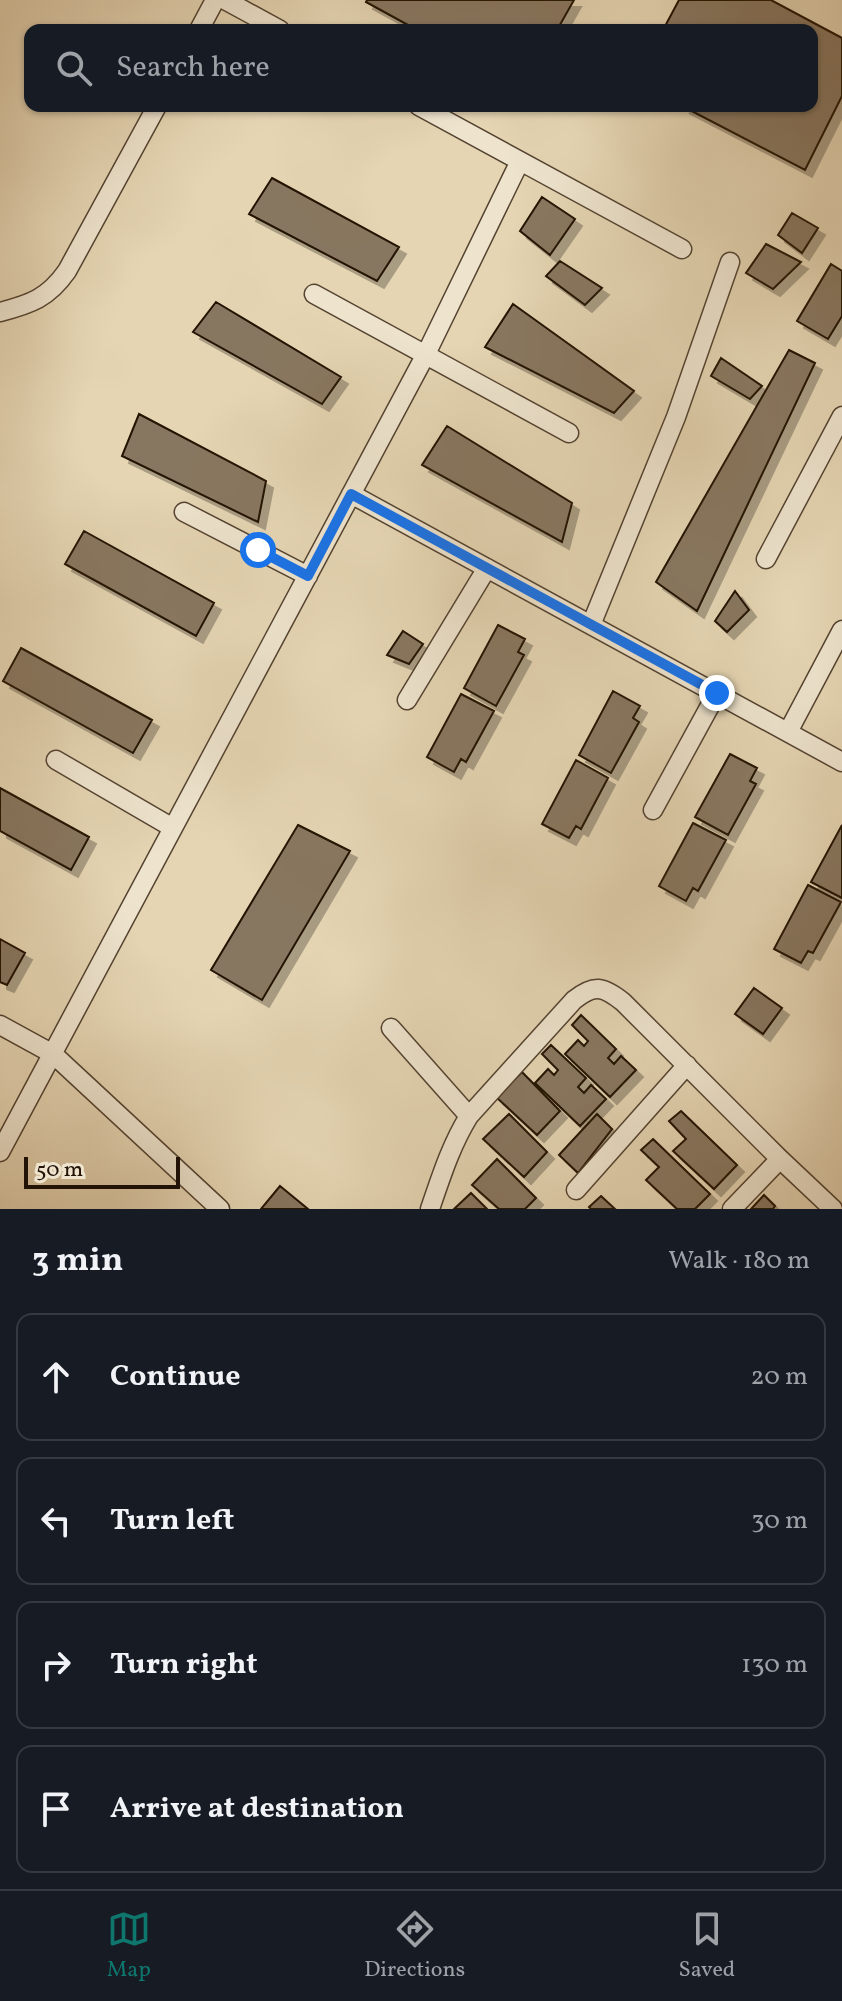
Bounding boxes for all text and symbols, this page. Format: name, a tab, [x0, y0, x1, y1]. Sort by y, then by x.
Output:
search box	[24, 24, 818, 112]
icon: search	[52, 46, 96, 90]
text: Search here	[116, 47, 270, 89]
route start	[240, 532, 276, 568]
route end	[699, 675, 735, 711]
scale bar	[24, 1153, 180, 1189]
text: 50 m	[36, 1155, 83, 1186]
text: 3 min	[32, 1238, 123, 1285]
text: Walk · 180 m	[668, 1243, 810, 1279]
icon: ahead	[34, 1355, 78, 1399]
text: Continue	[110, 1356, 241, 1398]
text: 20 m	[750, 1359, 808, 1395]
icon: left	[34, 1499, 78, 1543]
text: Turn left	[110, 1500, 234, 1542]
text: 30 m	[751, 1503, 808, 1539]
icon: right	[34, 1643, 78, 1687]
text: Turn right	[110, 1644, 258, 1686]
text: 130 m	[741, 1647, 808, 1683]
icon: arrive	[34, 1787, 78, 1831]
text: Arrive at destination	[110, 1788, 404, 1830]
tab: Map	[107, 1907, 151, 1986]
tab: Directions	[364, 1907, 465, 1986]
tab: Saved	[679, 1907, 735, 1986]

